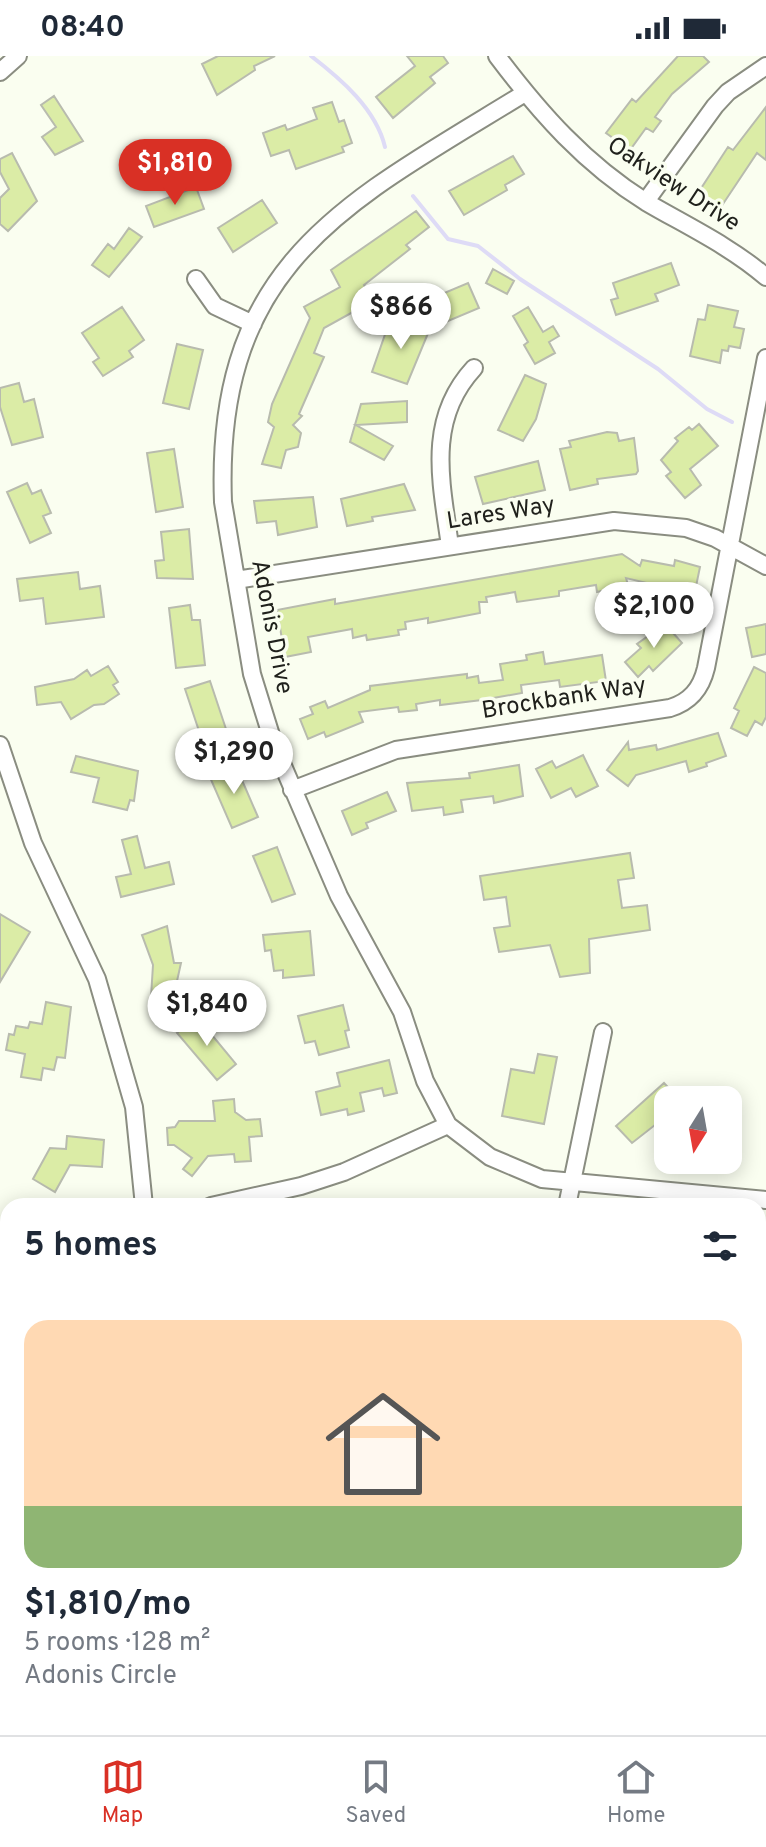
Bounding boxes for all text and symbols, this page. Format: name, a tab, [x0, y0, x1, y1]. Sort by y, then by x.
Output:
text: 08:40	[40, 10, 125, 47]
street label: Oakview Drive	[601, 131, 745, 239]
pin: $1,810	[110, 139, 240, 207]
text: $1,810	[137, 148, 213, 181]
pin: $866	[354, 283, 448, 351]
text: $866	[369, 292, 433, 325]
street label: Lares Way	[445, 491, 557, 537]
street label: Adonis Drive	[243, 557, 299, 697]
pin: $2,100	[589, 582, 719, 650]
text: $2,100	[613, 591, 695, 624]
street label: Brockbank Way	[480, 671, 648, 727]
pin: $1,290	[169, 728, 299, 796]
text: $1,290	[193, 737, 275, 770]
pin: $1,840	[142, 980, 272, 1048]
text: $1,840	[166, 989, 248, 1022]
north arrow	[654, 1086, 742, 1174]
map controls	[654, 1086, 742, 1174]
icon: filters	[698, 1224, 742, 1268]
text: 5 homes	[24, 1225, 158, 1268]
icon: home	[311, 1372, 455, 1516]
text: $1,810/mo	[24, 1584, 191, 1627]
text: 5 rooms · 128 m²	[24, 1627, 211, 1660]
text: Adonis Circle	[24, 1660, 177, 1693]
tab: Map	[101, 1755, 145, 1830]
tab: Saved	[346, 1755, 406, 1830]
tab: Home	[607, 1755, 665, 1830]

